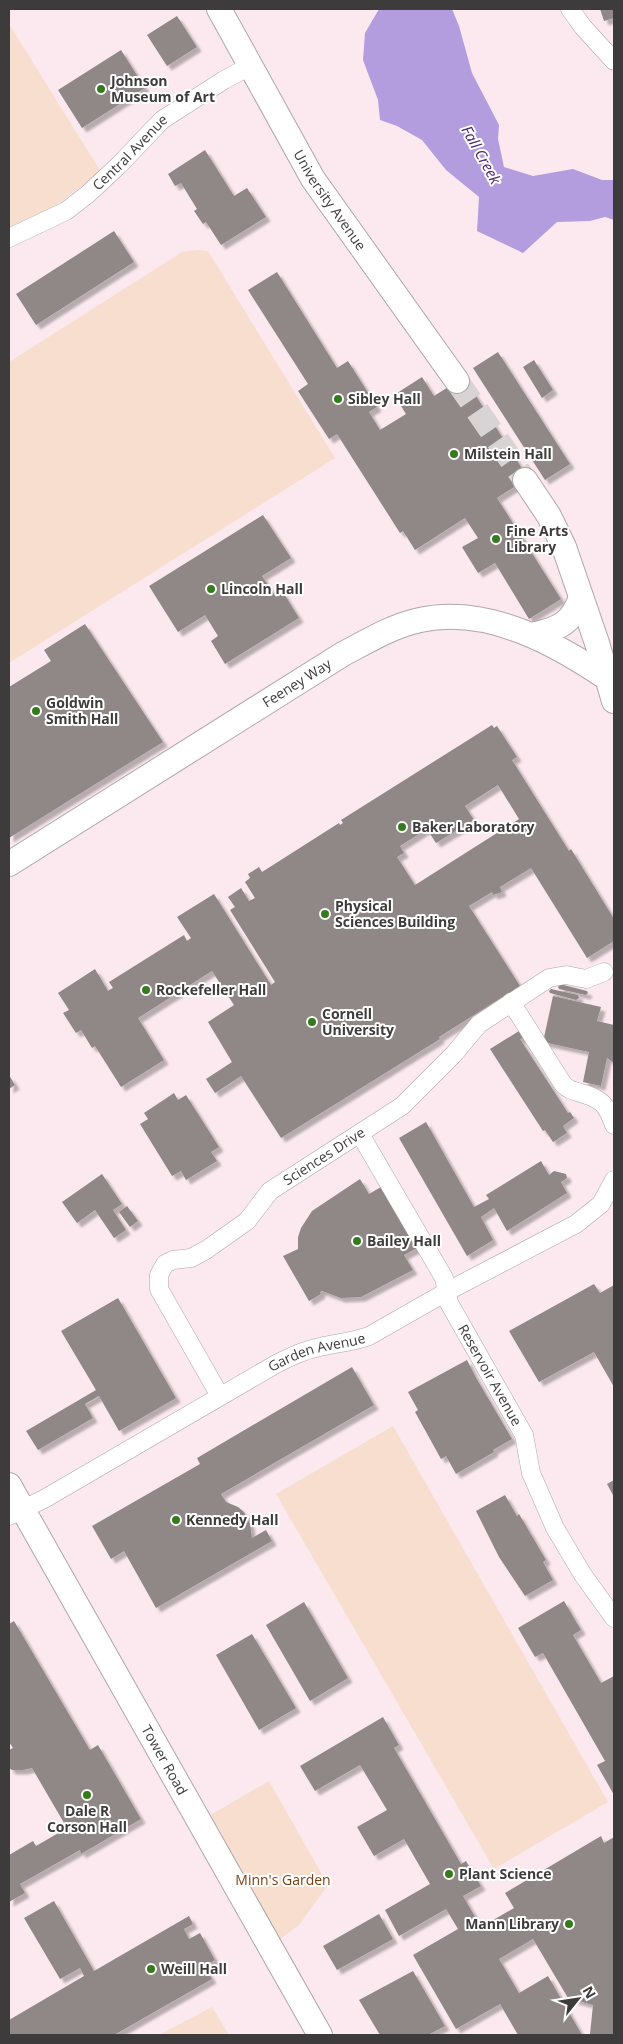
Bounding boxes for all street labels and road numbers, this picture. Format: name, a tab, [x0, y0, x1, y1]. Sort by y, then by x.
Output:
street label: Central Avenue	[88, 109, 171, 194]
street label: University Avenue	[290, 146, 371, 254]
street label: Feeney Way	[259, 653, 335, 711]
street label: Sciences Drive	[279, 1122, 368, 1189]
street label: Reservoir Avenue	[454, 1321, 527, 1429]
street label: Garden Avenue	[264, 1328, 367, 1376]
street label: Tower Road	[138, 1721, 192, 1798]

